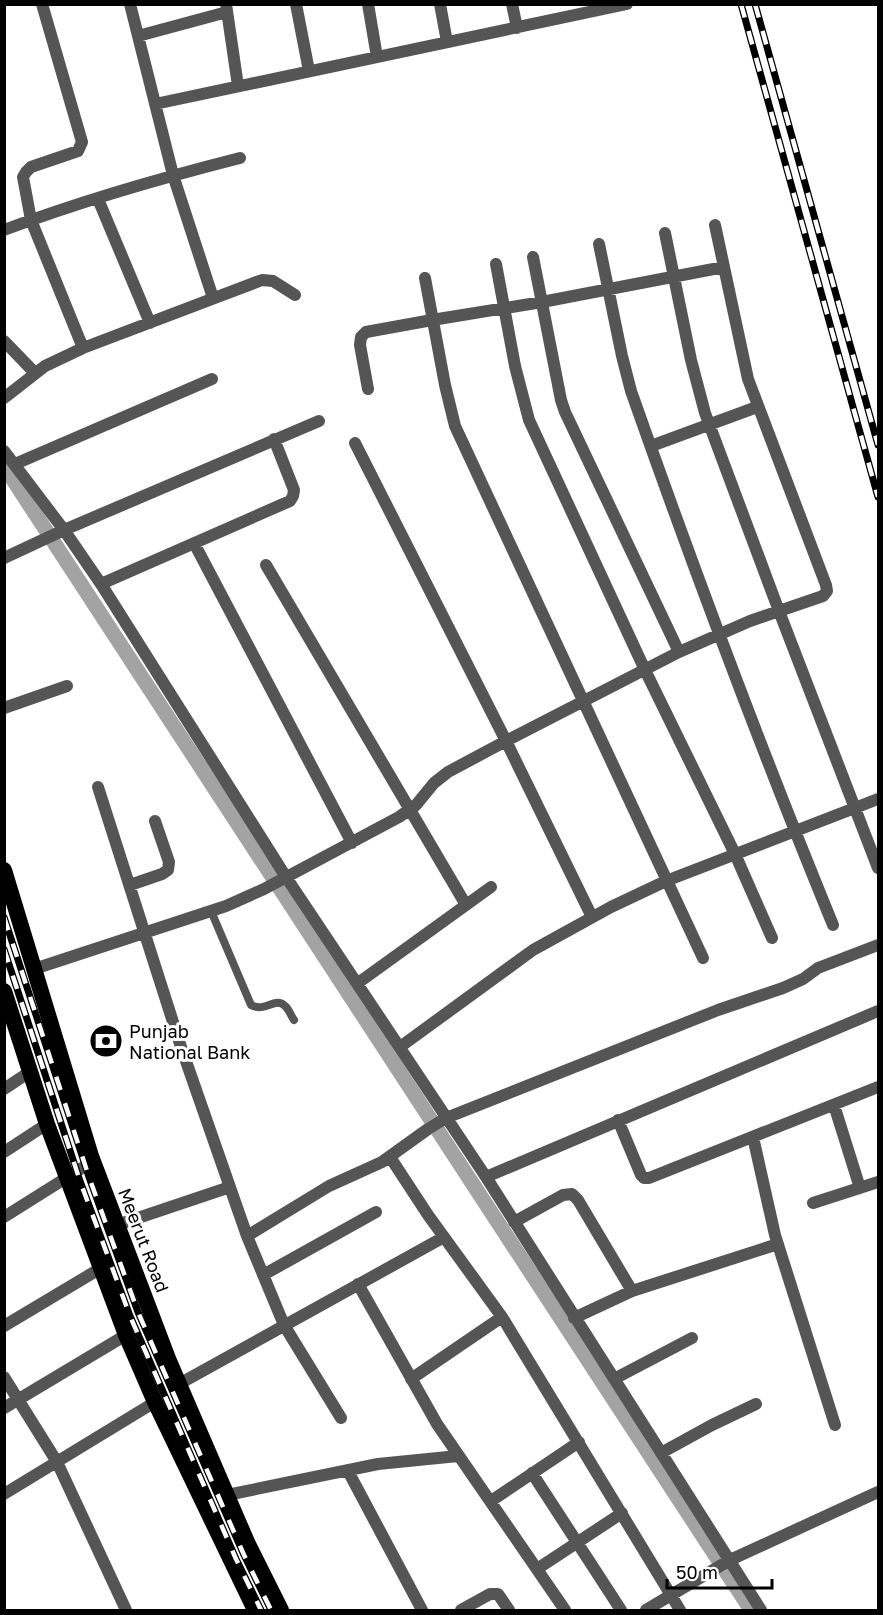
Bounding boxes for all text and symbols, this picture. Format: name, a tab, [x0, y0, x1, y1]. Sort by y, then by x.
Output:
place label: Punjab National Bank	[129, 1020, 250, 1063]
bank icon: Punjab National Bank	[88, 1023, 124, 1059]
street label: Meerut Road	[114, 1185, 174, 1295]
scale bar	[667, 1552, 772, 1590]
text: 50 m	[676, 1561, 718, 1583]

